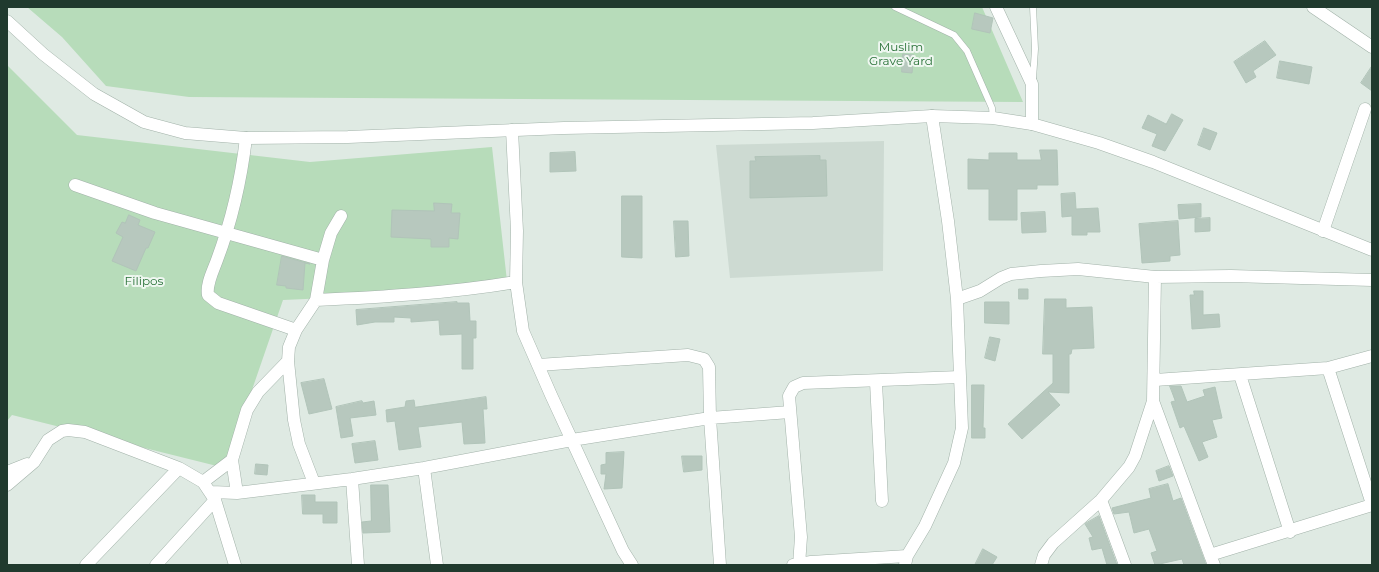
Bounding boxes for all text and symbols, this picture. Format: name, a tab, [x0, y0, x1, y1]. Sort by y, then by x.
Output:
park label: Muslim Grave Yard	[869, 40, 933, 68]
park label: Filipos	[125, 274, 163, 288]

